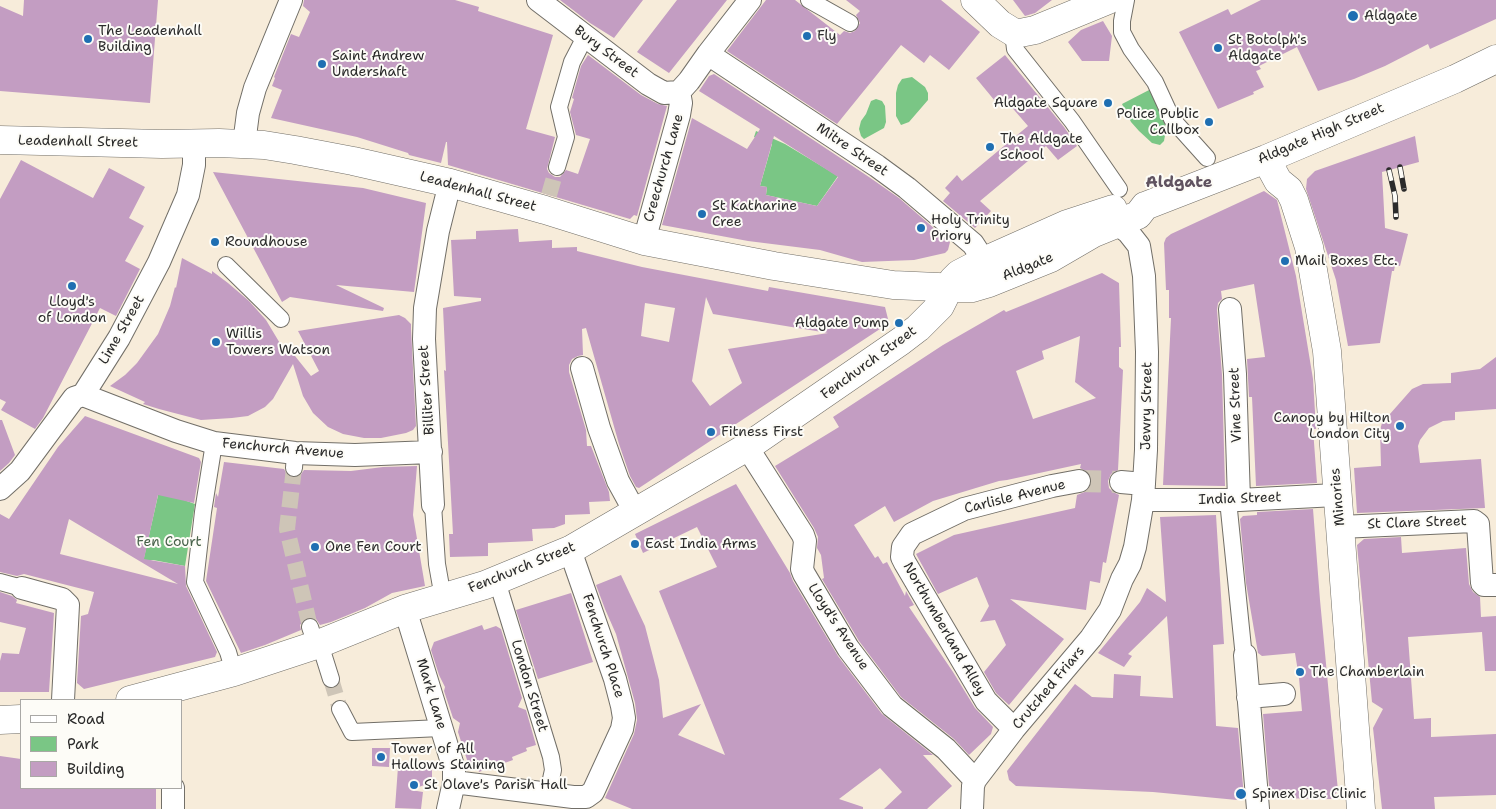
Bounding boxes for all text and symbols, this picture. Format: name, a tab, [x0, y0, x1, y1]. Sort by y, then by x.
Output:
place label: Aldgate	[1364, 8, 1418, 24]
marker: Aldgate	[1346, 9, 1360, 23]
street label: Bury Street	[570, 22, 642, 82]
place label: The Leadenhall Building	[98, 23, 202, 56]
place label: Fly	[817, 28, 837, 44]
marker: Fly	[801, 30, 813, 42]
place label: St Botolph's Aldgate	[1228, 32, 1307, 64]
marker: The Leadenhall Building	[82, 33, 94, 45]
marker: St Botolph's Aldgate	[1212, 42, 1224, 54]
place label: Saint Andrew Undershaft	[332, 48, 424, 80]
marker: Saint Andrew Undershaft	[316, 58, 328, 70]
place label: Aldgate Square	[994, 95, 1098, 111]
marker: Aldgate Square	[1102, 97, 1114, 109]
street label: Aldgate High Street	[1255, 100, 1387, 168]
place label: Police Public Callbox	[1116, 106, 1199, 138]
street label: Creechurch Lane	[641, 112, 687, 224]
marker: Police Public Callbox	[1203, 116, 1215, 128]
street label: Mitre Street	[813, 120, 891, 180]
place label: The Aldgate School	[1000, 131, 1083, 164]
street label: Leadenhall Street	[18, 133, 138, 151]
marker: The Aldgate School	[984, 141, 996, 153]
street label: Leadenhall Street	[418, 168, 538, 216]
district label: Aldgate	[1146, 173, 1212, 193]
place label: St Katharine Cree	[712, 198, 797, 230]
marker: St Katharine Cree	[696, 208, 708, 220]
place label: Holy Trinity Priory	[931, 212, 1010, 244]
marker: Holy Trinity Priory	[915, 222, 927, 234]
place label: Roundhouse	[225, 234, 308, 250]
marker: Roundhouse	[209, 236, 221, 248]
street label: Aldgate	[1000, 249, 1056, 285]
place label: Mail Boxes Etc.	[1295, 253, 1398, 269]
marker: Mail Boxes Etc.	[1279, 255, 1291, 267]
marker: Lloyd's of London	[66, 280, 78, 292]
street label: Lime Street	[95, 292, 149, 368]
place label: Lloyd's of London	[38, 294, 106, 326]
place label: Aldgate Pump	[795, 315, 889, 331]
marker: Aldgate Pump	[893, 317, 905, 329]
street label: Fenchurch Street	[818, 323, 920, 403]
place label: Willis Towers Watson	[226, 326, 330, 358]
marker: Willis Towers Watson	[210, 336, 222, 348]
street label: Billiter Street	[415, 344, 439, 436]
street label: Jewry Street	[1138, 362, 1156, 450]
street label: Vine Street	[1226, 367, 1246, 443]
place label: Canopy by Hilton London City	[1273, 410, 1390, 442]
marker: Canopy by Hilton London City	[1394, 420, 1406, 432]
place label: Fitness First	[721, 424, 803, 440]
marker: Fitness First	[705, 426, 717, 438]
street label: Fenchurch Avenue	[221, 435, 345, 463]
street label: Minories	[1327, 467, 1349, 527]
street label: Carlisle Avenue	[963, 476, 1067, 518]
street label: India Street	[1198, 489, 1282, 509]
street label: St Clare Street	[1367, 513, 1467, 533]
park label: Fen Court	[136, 534, 202, 550]
place label: East India Arms	[645, 536, 757, 552]
marker: East India Arms	[629, 538, 641, 550]
place label: One Fen Court	[325, 539, 422, 555]
street label: Fenchurch Street	[466, 539, 578, 597]
marker: One Fen Court	[309, 541, 321, 553]
street label: Northumberland Alley	[899, 559, 989, 699]
street label: Lloyd's Avenue	[804, 581, 872, 673]
street label: Fenchurch Place	[578, 592, 628, 700]
street label: London Street	[507, 638, 551, 734]
street label: Crutched Friars	[1009, 643, 1089, 733]
street label: Mark Lane	[412, 656, 450, 732]
place label: The Chamberlain	[1310, 664, 1424, 680]
marker: The Chamberlain	[1294, 666, 1306, 678]
legend	[20, 699, 182, 789]
text: Road	[67, 709, 105, 729]
text: Park	[67, 734, 99, 754]
place label: Tower of All Hallows Staining	[391, 741, 505, 774]
marker: Tower of All Hallows Staining	[375, 751, 387, 763]
text: Building	[67, 759, 124, 779]
place label: St Olave's Parish Hall	[424, 777, 567, 793]
marker: St Olave's Parish Hall	[408, 779, 420, 791]
place label: Spinex Disc Clinic	[1252, 786, 1367, 802]
marker: Spinex Disc Clinic	[1234, 787, 1248, 801]

